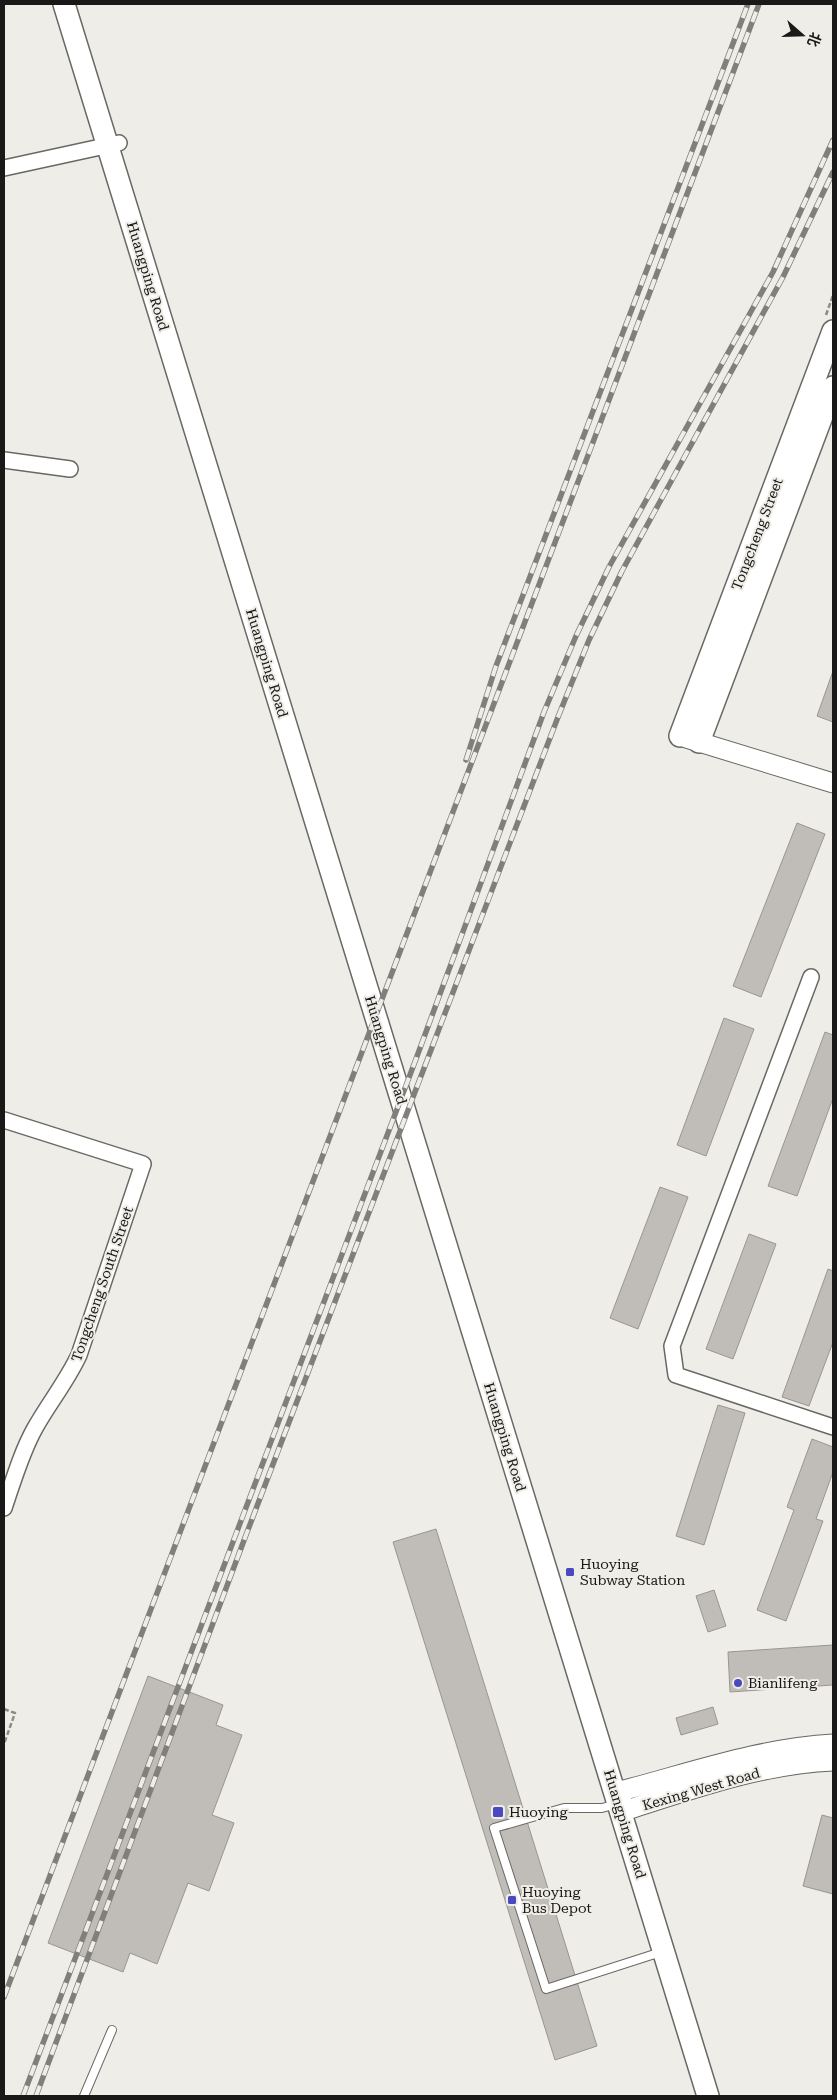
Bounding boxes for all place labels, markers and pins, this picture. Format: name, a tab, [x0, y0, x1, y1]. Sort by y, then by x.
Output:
place label: Huoying Subway Station	[580, 1556, 685, 1588]
marker: Huoying Subway Station	[564, 1566, 576, 1578]
place label: Bianlifeng	[748, 1675, 817, 1691]
marker: Bianlifeng	[732, 1677, 744, 1689]
place label: Huoying	[509, 1804, 567, 1820]
marker: Huoying	[491, 1805, 505, 1819]
place label: Huoying Bus Depot	[522, 1884, 592, 1916]
marker: Huoying Bus Depot	[506, 1894, 518, 1906]

